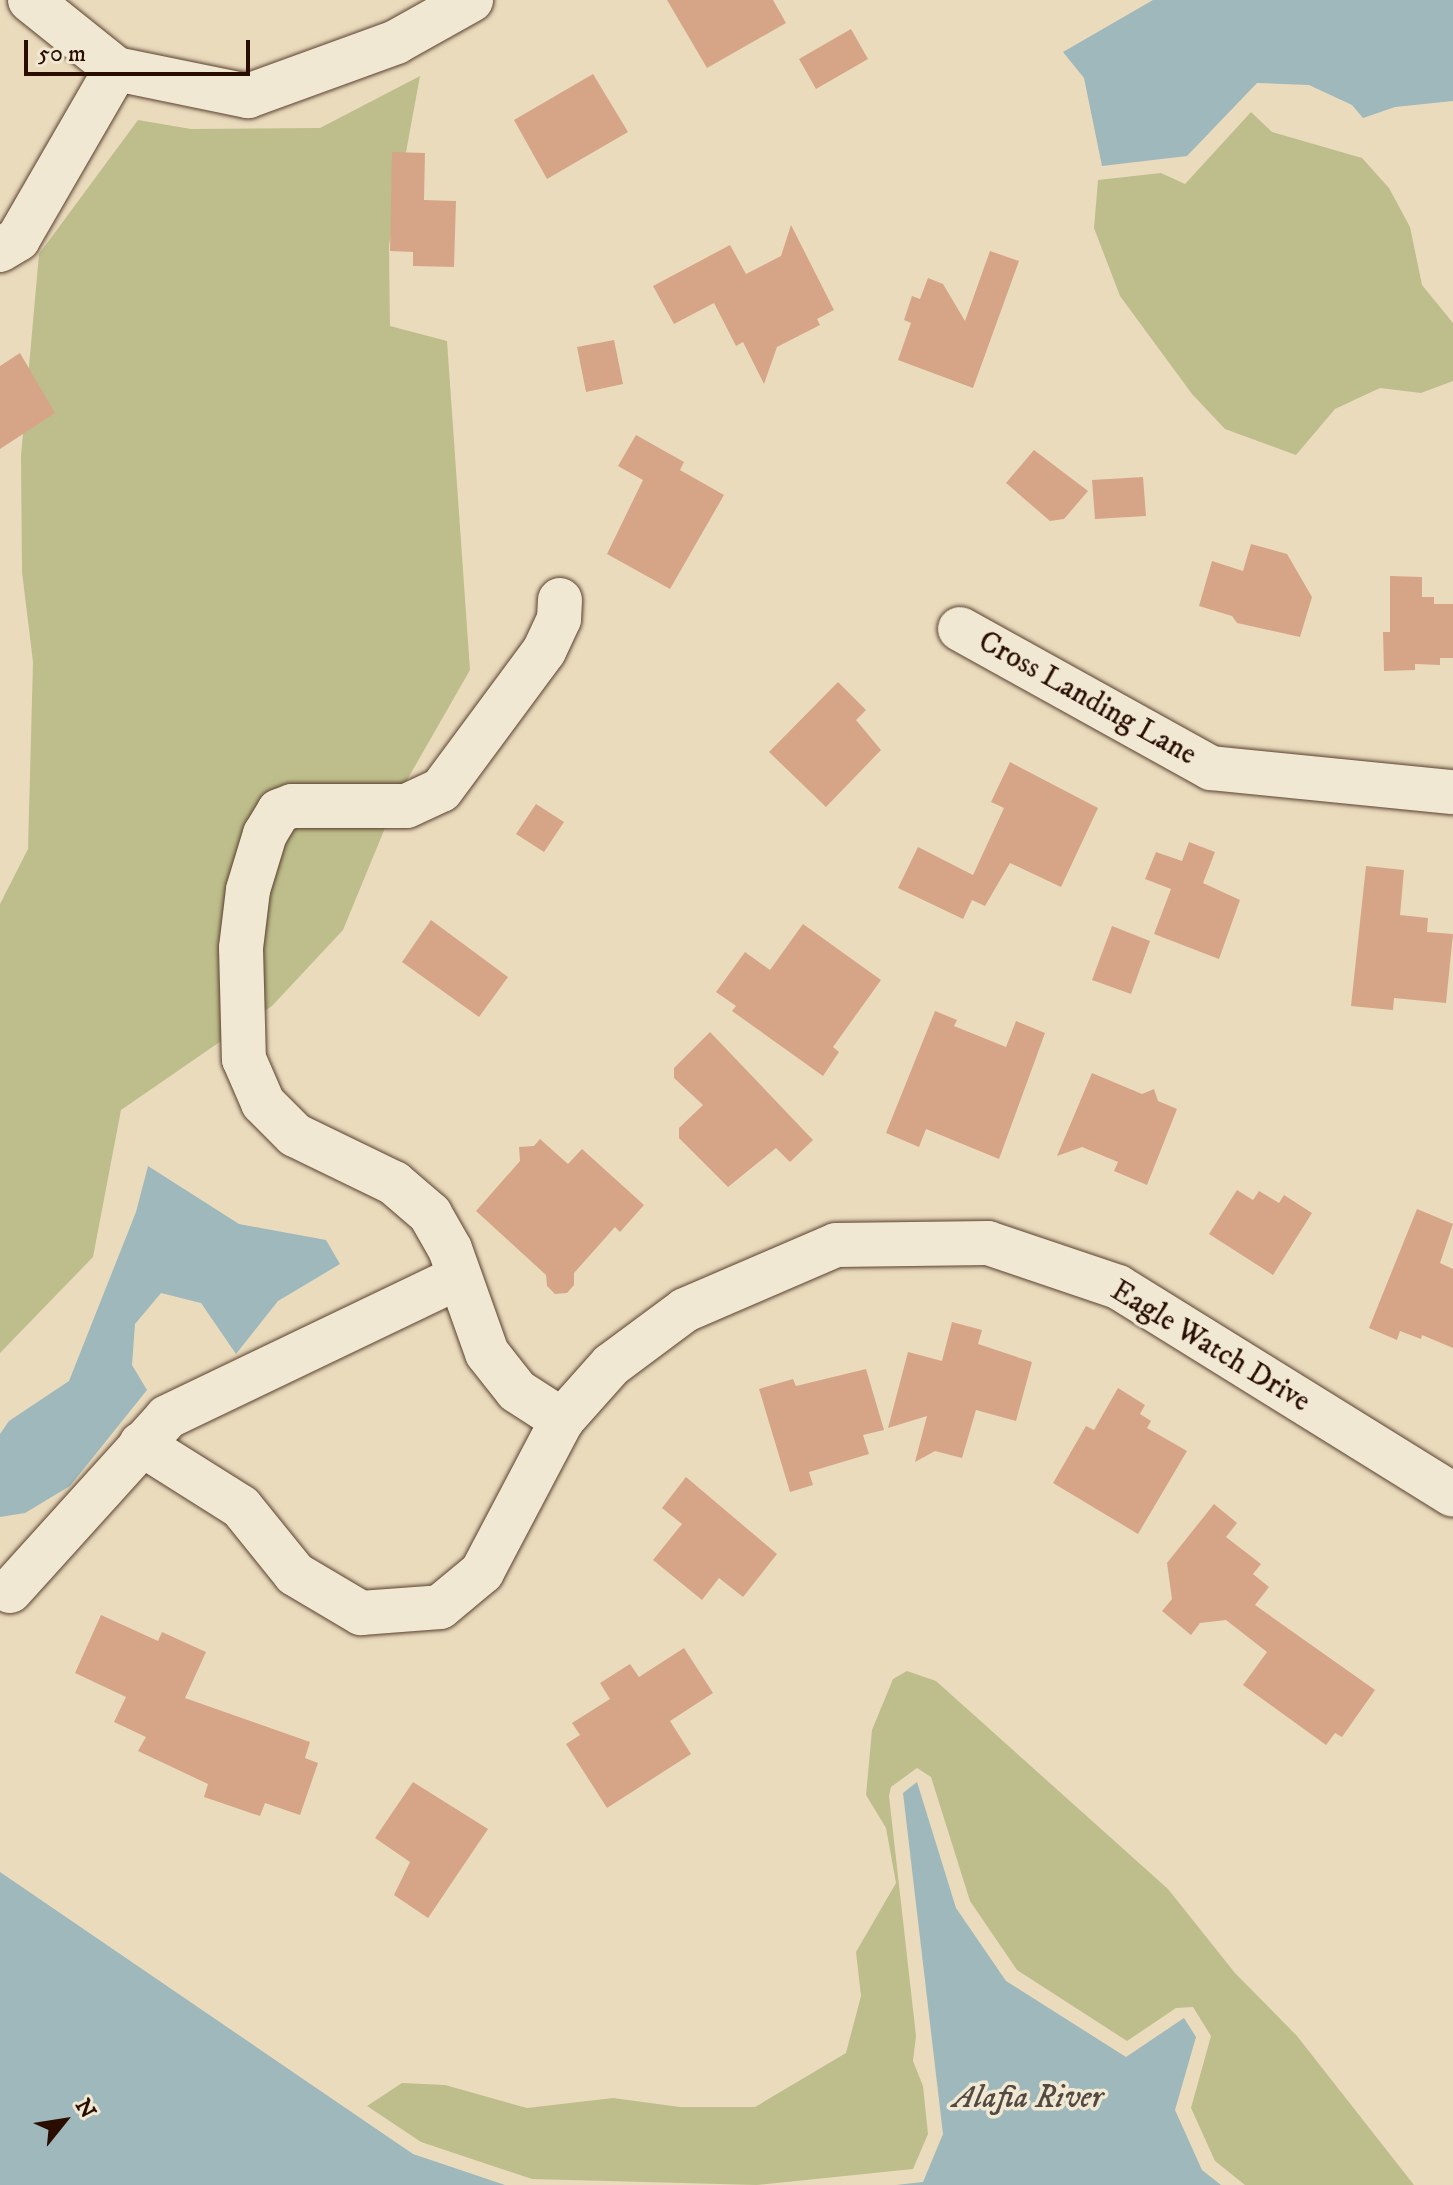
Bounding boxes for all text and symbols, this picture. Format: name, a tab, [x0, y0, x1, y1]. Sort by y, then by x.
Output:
scale bar	[28, 24, 254, 74]
text: 50 m	[38, 39, 86, 69]
street label: Cross Landing Lane	[972, 624, 1202, 774]
street label: Eagle Watch Drive	[1104, 1273, 1316, 1421]
water label: Alafia River	[953, 2079, 1103, 2117]
north arrow	[24, 2081, 104, 2161]
text: N	[69, 2094, 101, 2123]

